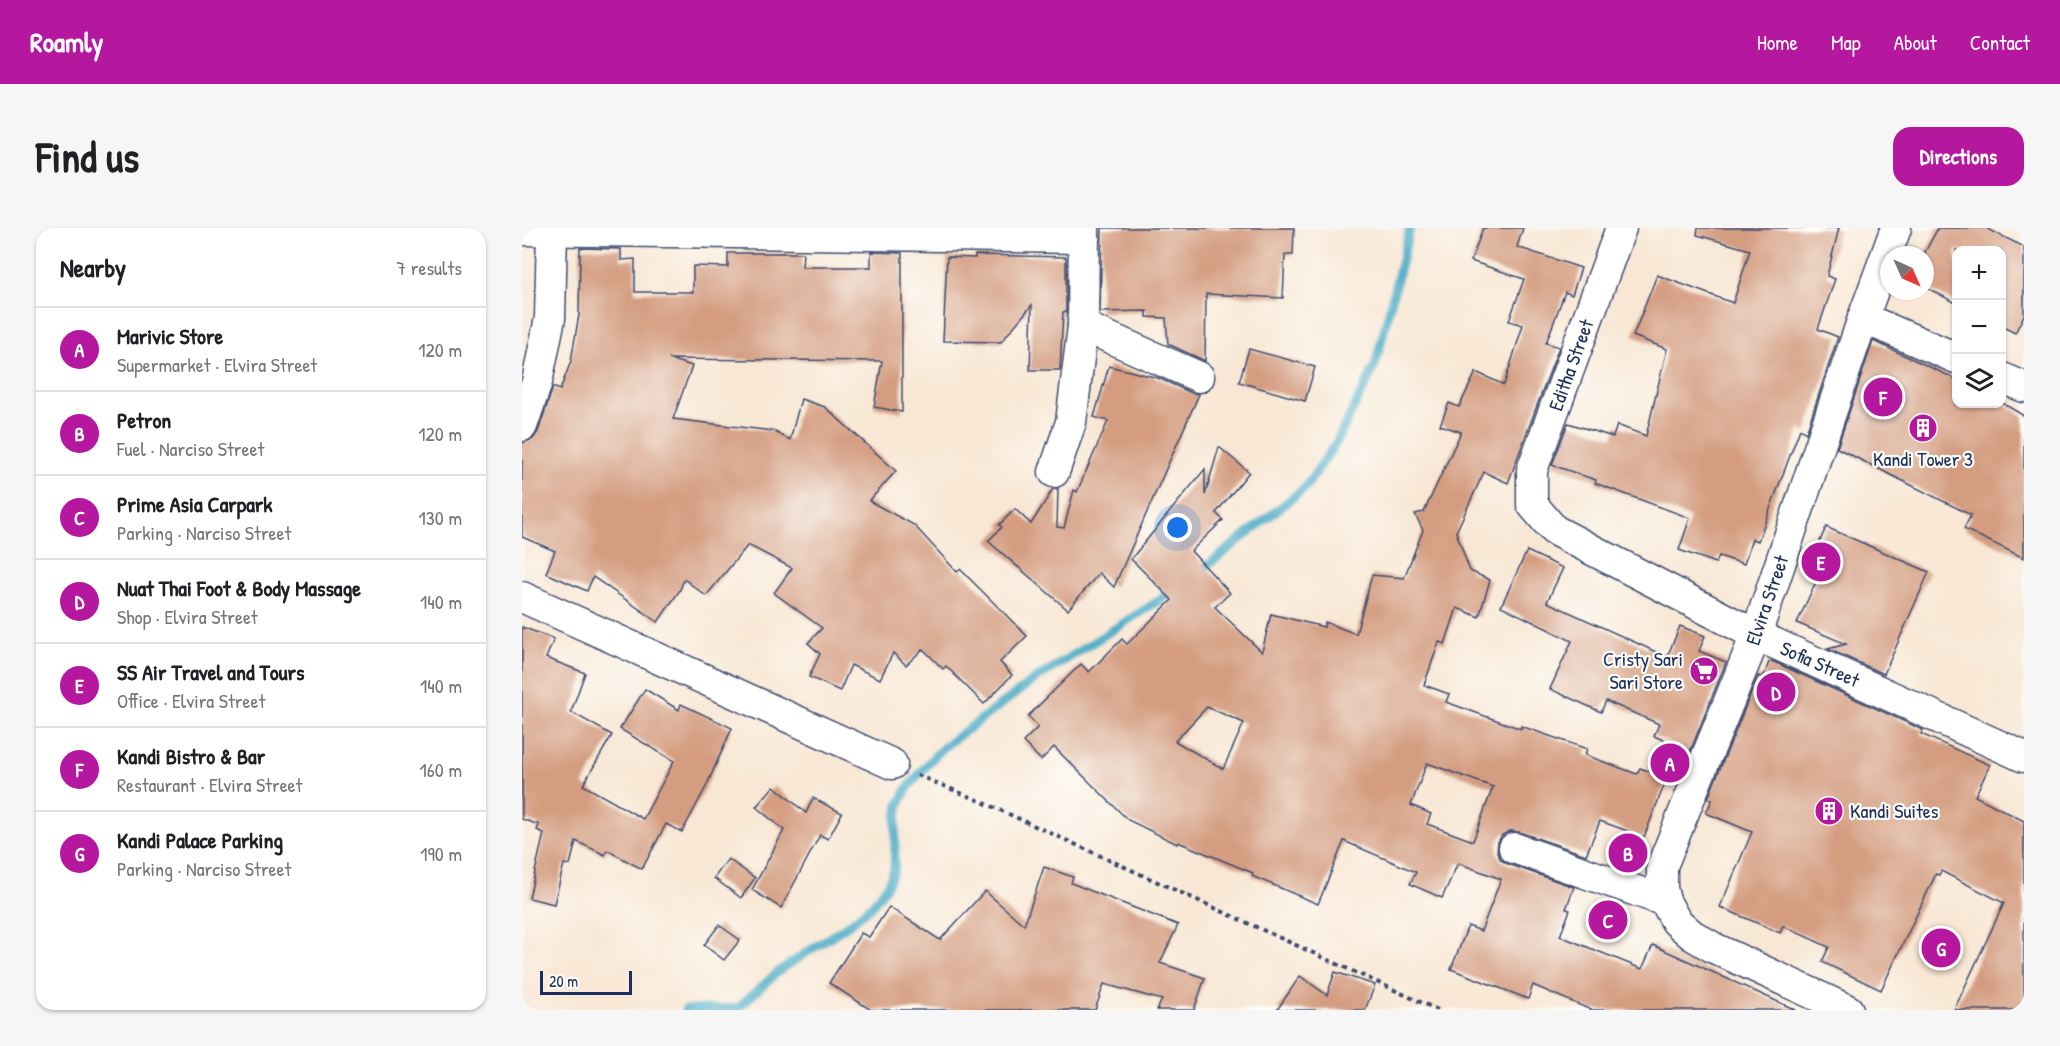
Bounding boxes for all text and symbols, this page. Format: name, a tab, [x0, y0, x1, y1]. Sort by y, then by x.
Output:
text: Roamly	[30, 23, 103, 61]
text: Home	[1757, 28, 1798, 57]
text: Map	[1831, 28, 1861, 57]
text: About	[1894, 28, 1937, 57]
text: Contact	[1970, 28, 2030, 57]
button: Directions	[1893, 127, 2024, 186]
text: Find us	[36, 128, 139, 185]
north arrow	[1880, 246, 1934, 300]
map controls	[1952, 246, 2006, 408]
button: +	[1952, 246, 2006, 300]
text: Nearby	[60, 250, 126, 285]
text: 7 results	[396, 254, 462, 281]
button: −	[1952, 300, 2006, 354]
street label: Editha Street	[1542, 314, 1600, 414]
text: Marivic Store	[117, 321, 223, 351]
text: A	[75, 336, 84, 363]
text: 120 m	[418, 336, 462, 363]
text: Supermarket · Elvira Street	[117, 351, 317, 378]
button: layers	[1952, 354, 2006, 408]
pin: F	[1864, 374, 1902, 420]
text: Petron	[117, 405, 171, 435]
building icon: Kandi Tower 3	[1907, 412, 1939, 444]
text: B	[74, 420, 85, 447]
text: 120 m	[418, 420, 462, 447]
text: Fuel · Narciso Street	[117, 435, 264, 462]
place label: Kandi Tower 3	[1873, 445, 1973, 472]
text: Prime Asia Carpark	[117, 489, 272, 519]
text: C	[74, 504, 85, 531]
text: 130 m	[419, 504, 462, 531]
your location	[1163, 513, 1192, 542]
text: Parking · Narciso Street	[117, 519, 291, 546]
pin: E	[1802, 540, 1840, 584]
street label: Elvira Street	[1739, 550, 1795, 648]
text: Nuat Thai Foot & Body Massage	[117, 573, 361, 603]
text: D	[75, 588, 84, 615]
text: 140 m	[420, 588, 462, 615]
text: Shop · Elvira Street	[117, 603, 258, 630]
street label: Sofia Street	[1776, 634, 1865, 693]
place label: Cristy Sari Sari Store	[1603, 645, 1683, 695]
supermarket icon: Cristy Sari Sari Store	[1688, 655, 1720, 687]
text: SS Air Travel and Tours	[117, 657, 304, 687]
pin: D	[1756, 670, 1796, 714]
text: E	[75, 672, 84, 699]
text: 140 m	[420, 672, 462, 699]
text: Office · Elvira Street	[117, 687, 265, 714]
pin: A	[1650, 740, 1690, 786]
text: Kandi Bistro & Bar	[117, 741, 265, 771]
text: F	[76, 756, 83, 783]
text: 160 m	[420, 756, 462, 783]
text: Restaurant · Elvira Street	[117, 771, 302, 798]
building icon: Kandi Suites	[1813, 795, 1845, 827]
place label: Kandi Suites	[1850, 797, 1939, 824]
text: Kandi Palace Parking	[117, 825, 283, 855]
pin: B	[1608, 830, 1648, 876]
text: G	[75, 840, 84, 867]
text: 190 m	[420, 840, 462, 867]
text: Parking · Narciso Street	[117, 855, 291, 882]
pin: C	[1588, 898, 1628, 942]
pin: G	[1922, 926, 1960, 970]
scale bar	[540, 968, 632, 996]
text: 20 m	[549, 970, 578, 992]

